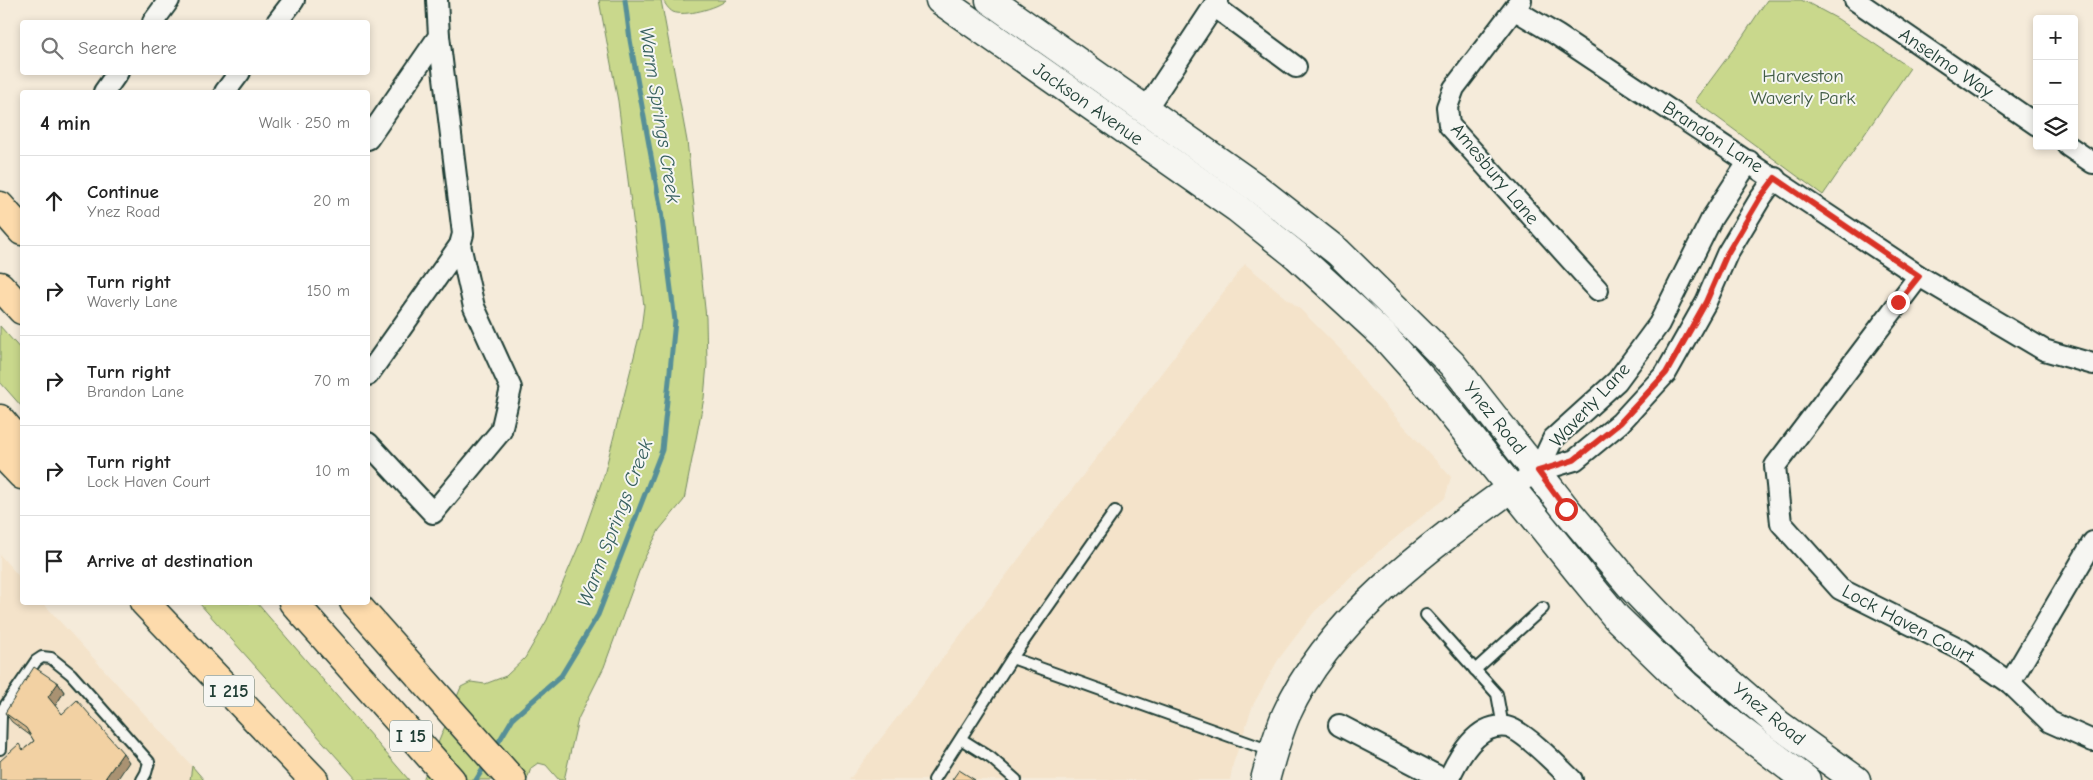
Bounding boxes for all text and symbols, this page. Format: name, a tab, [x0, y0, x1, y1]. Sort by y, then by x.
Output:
map controls	[2033, 15, 2078, 150]
button: +	[2033, 15, 2078, 60]
search box	[20, 20, 370, 75]
street label: Anselmo Way	[1895, 23, 1998, 103]
water label: Warm Springs Creek	[635, 25, 685, 205]
icon: search	[38, 34, 66, 62]
text: Search here	[78, 37, 177, 59]
street label: Jackson Avenue	[1029, 58, 1147, 150]
button: −	[2033, 60, 2078, 105]
park label: Harveston Waverly Park	[1751, 65, 1856, 109]
street label: Brandon Lane	[1659, 96, 1767, 178]
button: layers	[2033, 105, 2078, 150]
text: 4 min	[40, 111, 91, 135]
text: Walk · 250 m	[259, 114, 350, 132]
street label: Amesbury Lane	[1446, 119, 1544, 229]
text: Continue	[87, 181, 159, 203]
icon: ahead	[40, 187, 68, 215]
text: 20 m	[313, 192, 350, 210]
text: Ynez Road	[87, 203, 160, 221]
text: Turn right	[87, 271, 171, 293]
icon: right	[40, 277, 68, 305]
text: 150 m	[307, 282, 350, 300]
route end	[1887, 291, 1910, 314]
text: Waverly Lane	[87, 293, 178, 311]
street label: Waverly Lane	[1545, 358, 1635, 452]
text: Turn right	[87, 361, 171, 383]
icon: right	[40, 367, 68, 395]
text: 70 m	[314, 372, 350, 390]
street label: Ynez Road	[1459, 377, 1531, 459]
text: Brandon Lane	[87, 383, 184, 401]
water label: Warm Springs Creek	[572, 435, 658, 610]
text: Turn right	[87, 451, 171, 473]
icon: right	[40, 457, 68, 485]
text: 10 m	[315, 462, 350, 480]
text: Lock Haven Court	[87, 473, 210, 491]
route start	[1555, 498, 1578, 521]
icon: arrive	[40, 547, 68, 575]
text: Arrive at destination	[87, 550, 253, 572]
street label: Lock Haven Court	[1838, 580, 1978, 668]
road number: I 215	[204, 676, 254, 706]
street label: Ynez Road	[1728, 678, 1810, 750]
road number: I 15	[390, 720, 432, 751]

